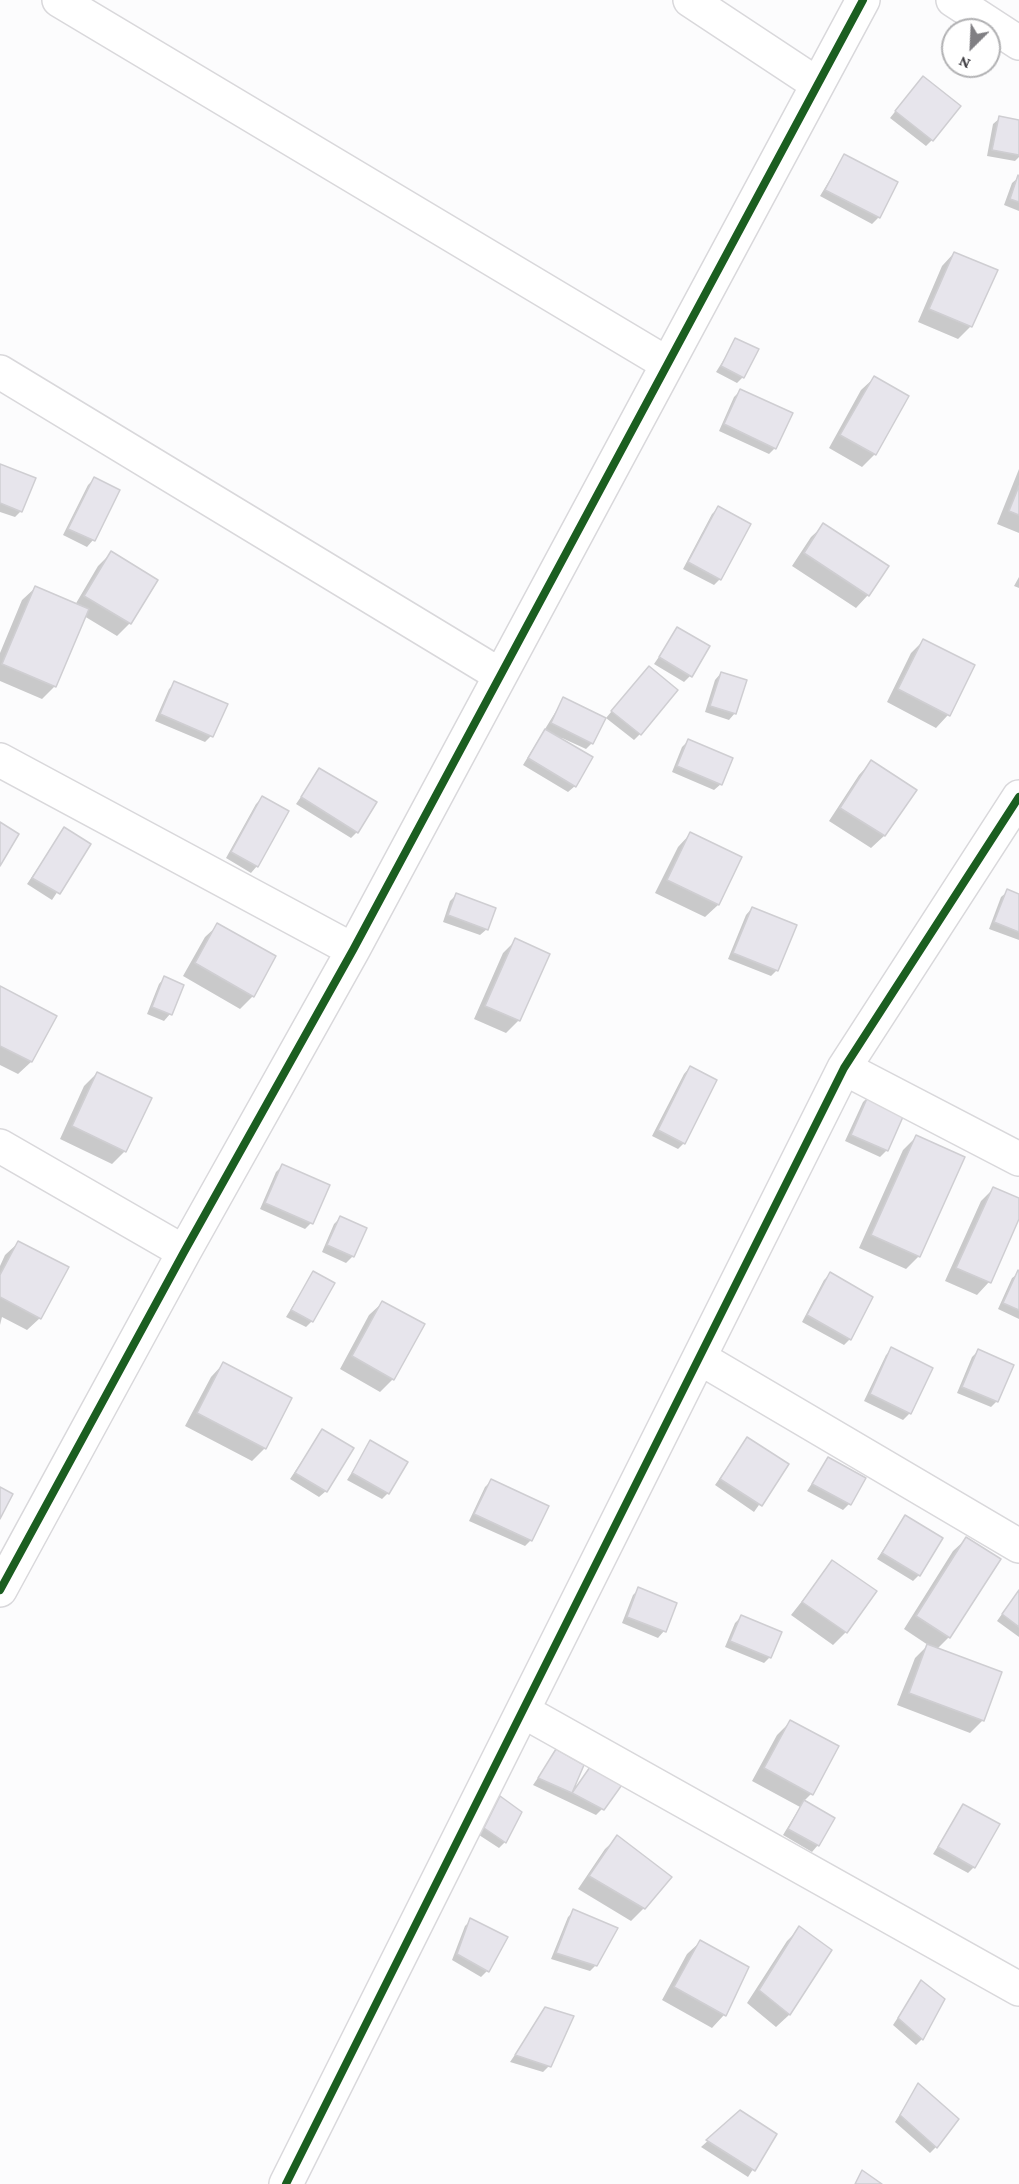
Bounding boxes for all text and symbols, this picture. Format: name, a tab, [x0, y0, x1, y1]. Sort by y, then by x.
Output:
north arrow	[941, 18, 1001, 78]
text: N	[956, 53, 973, 73]

